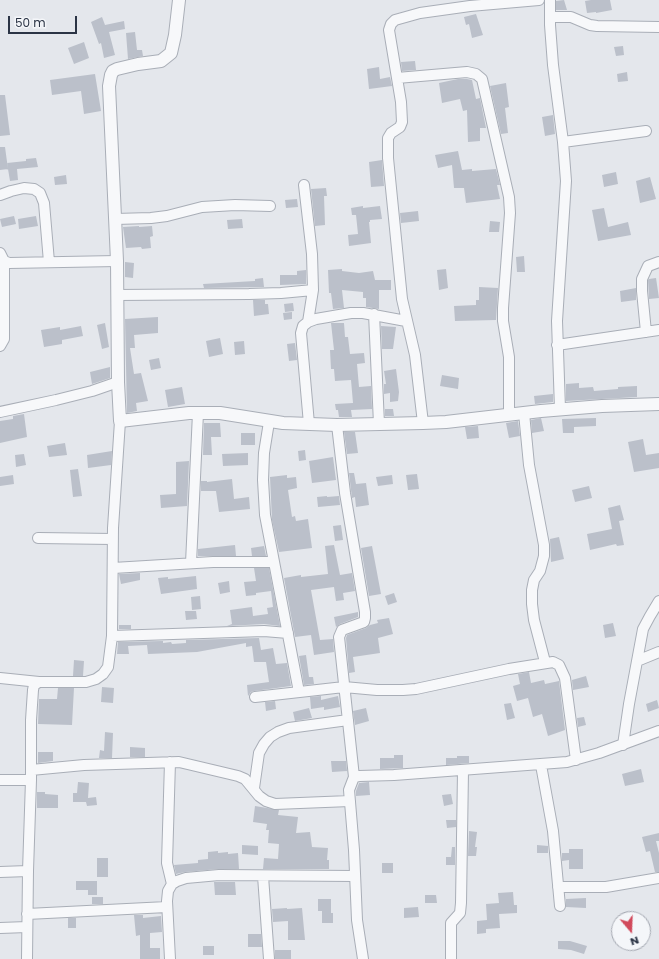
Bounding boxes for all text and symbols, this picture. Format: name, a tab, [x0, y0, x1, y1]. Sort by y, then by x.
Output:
scale bar	[10, 8, 79, 34]
text: 50 m	[15, 14, 46, 31]
north arrow	[611, 911, 651, 951]
text: N	[628, 932, 641, 950]

